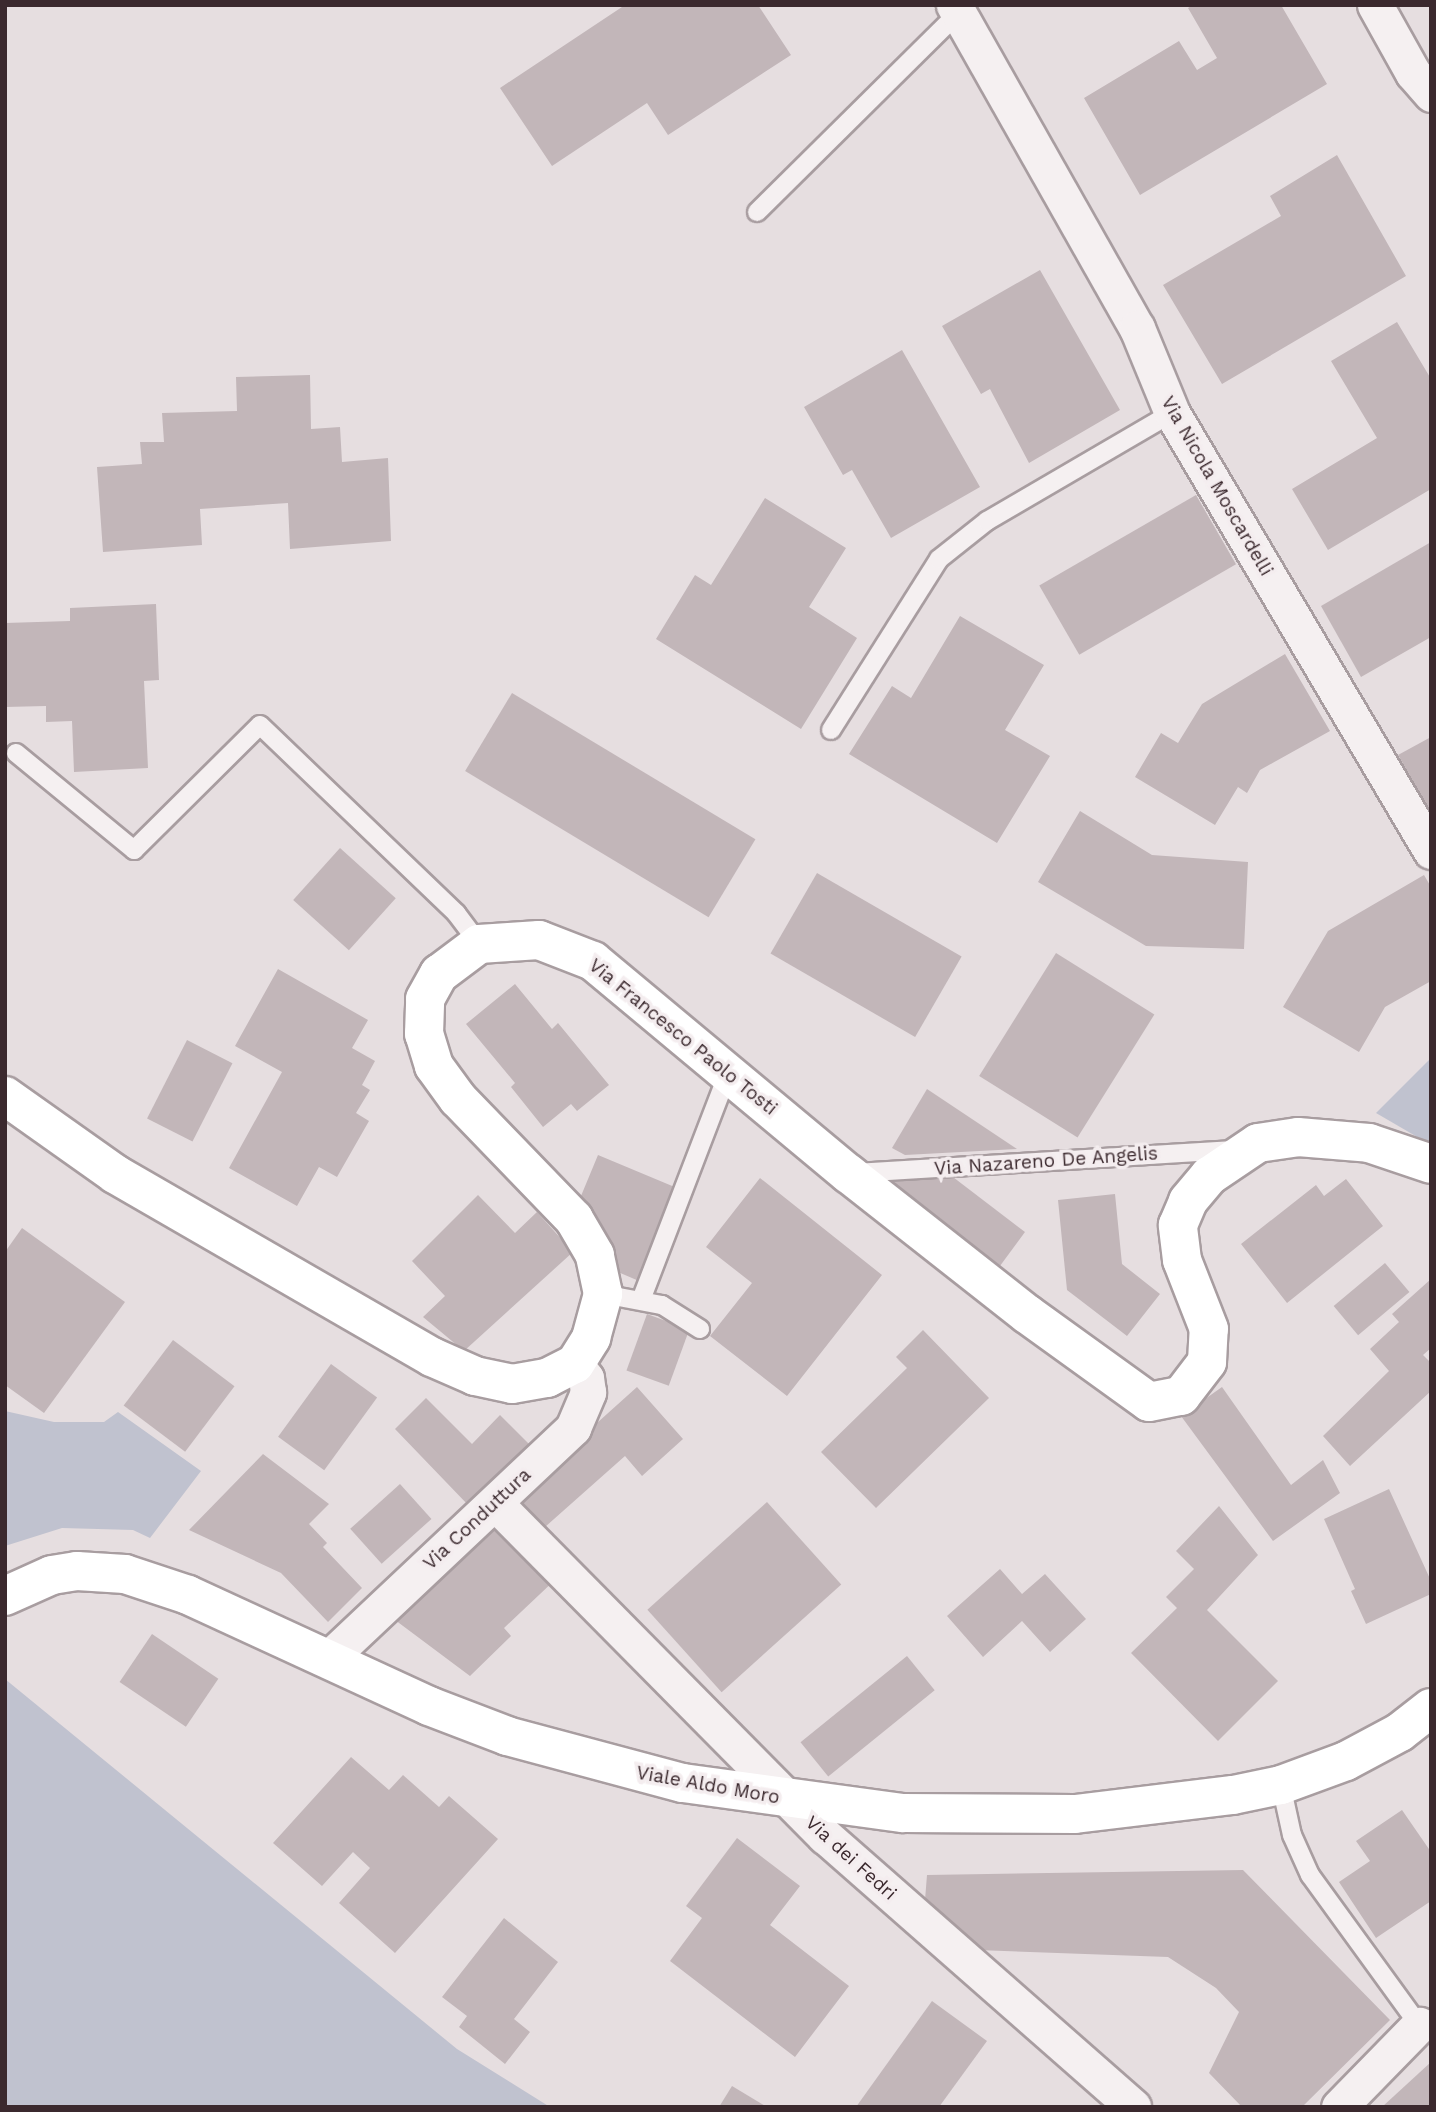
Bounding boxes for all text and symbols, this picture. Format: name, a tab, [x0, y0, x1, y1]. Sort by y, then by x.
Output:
street label: Via Nicola Moscardelli	[1156, 392, 1278, 580]
street label: Via Francesco Paolo Tosti	[584, 954, 782, 1120]
street label: Via Nazareno De Angelis	[933, 1142, 1159, 1180]
street label: Via Conduttura	[418, 1463, 536, 1575]
street label: Viale Aldo Moro	[634, 1761, 782, 1809]
street label: Via dei Fedri	[801, 1811, 901, 1905]

